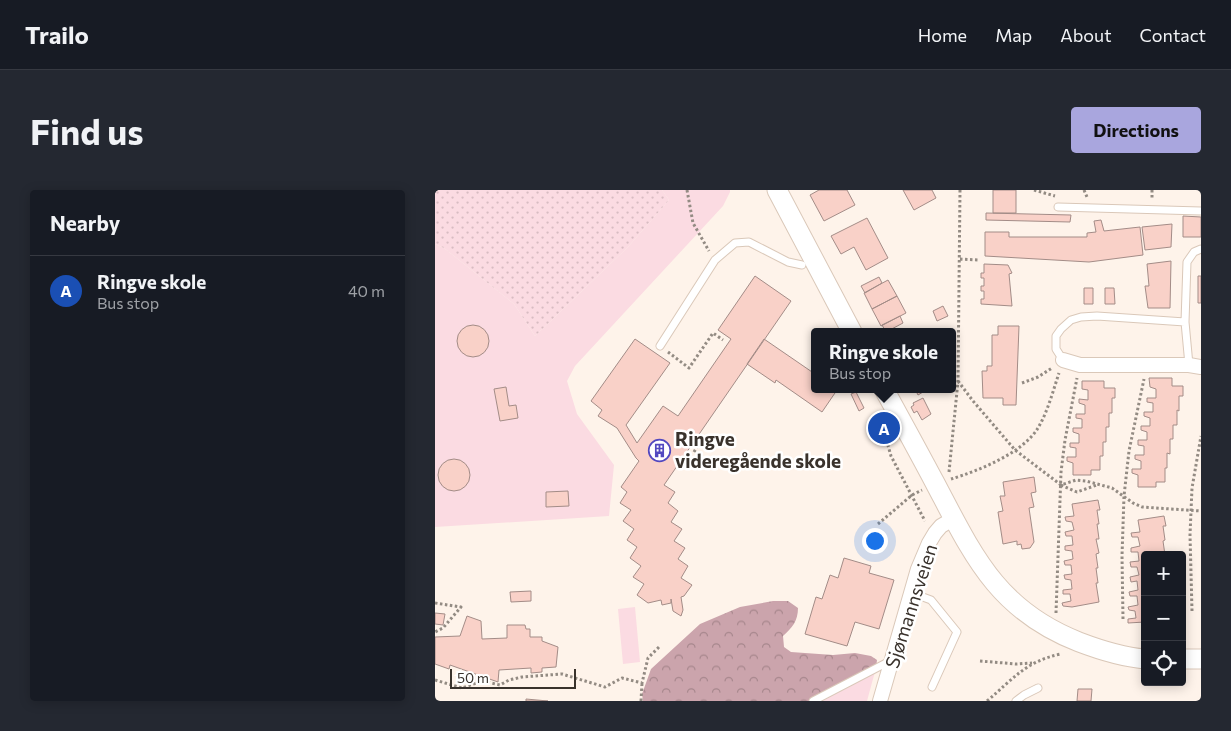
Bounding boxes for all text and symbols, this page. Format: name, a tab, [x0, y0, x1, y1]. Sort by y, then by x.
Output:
text: Trailo	[25, 20, 89, 49]
text: Home	[918, 24, 967, 46]
text: Map	[995, 24, 1032, 46]
text: About	[1060, 24, 1112, 46]
text: Contact	[1140, 24, 1206, 46]
button: Directions	[1071, 107, 1201, 153]
text: Find us	[30, 109, 144, 152]
text: Nearby	[50, 210, 120, 235]
text: Ringve skole	[97, 270, 206, 293]
text: A	[60, 281, 72, 300]
text: 40 m	[348, 281, 385, 300]
text: Bus stop	[97, 293, 159, 312]
popup	[811, 328, 956, 393]
text: Ringve skole	[829, 340, 938, 363]
text: Bus stop	[829, 363, 891, 382]
pin: A	[868, 409, 900, 447]
place label: Ringve videregående skole	[675, 427, 841, 472]
building icon: Ringve videregående skole	[647, 438, 671, 462]
your location	[862, 528, 888, 554]
street label: Sjømannsveien	[880, 541, 941, 671]
map controls	[1141, 551, 1186, 686]
button: +	[1141, 551, 1186, 596]
button: −	[1141, 596, 1186, 641]
button: locate	[1141, 641, 1186, 686]
scale bar	[450, 666, 576, 689]
text: 50 m	[457, 669, 489, 686]

